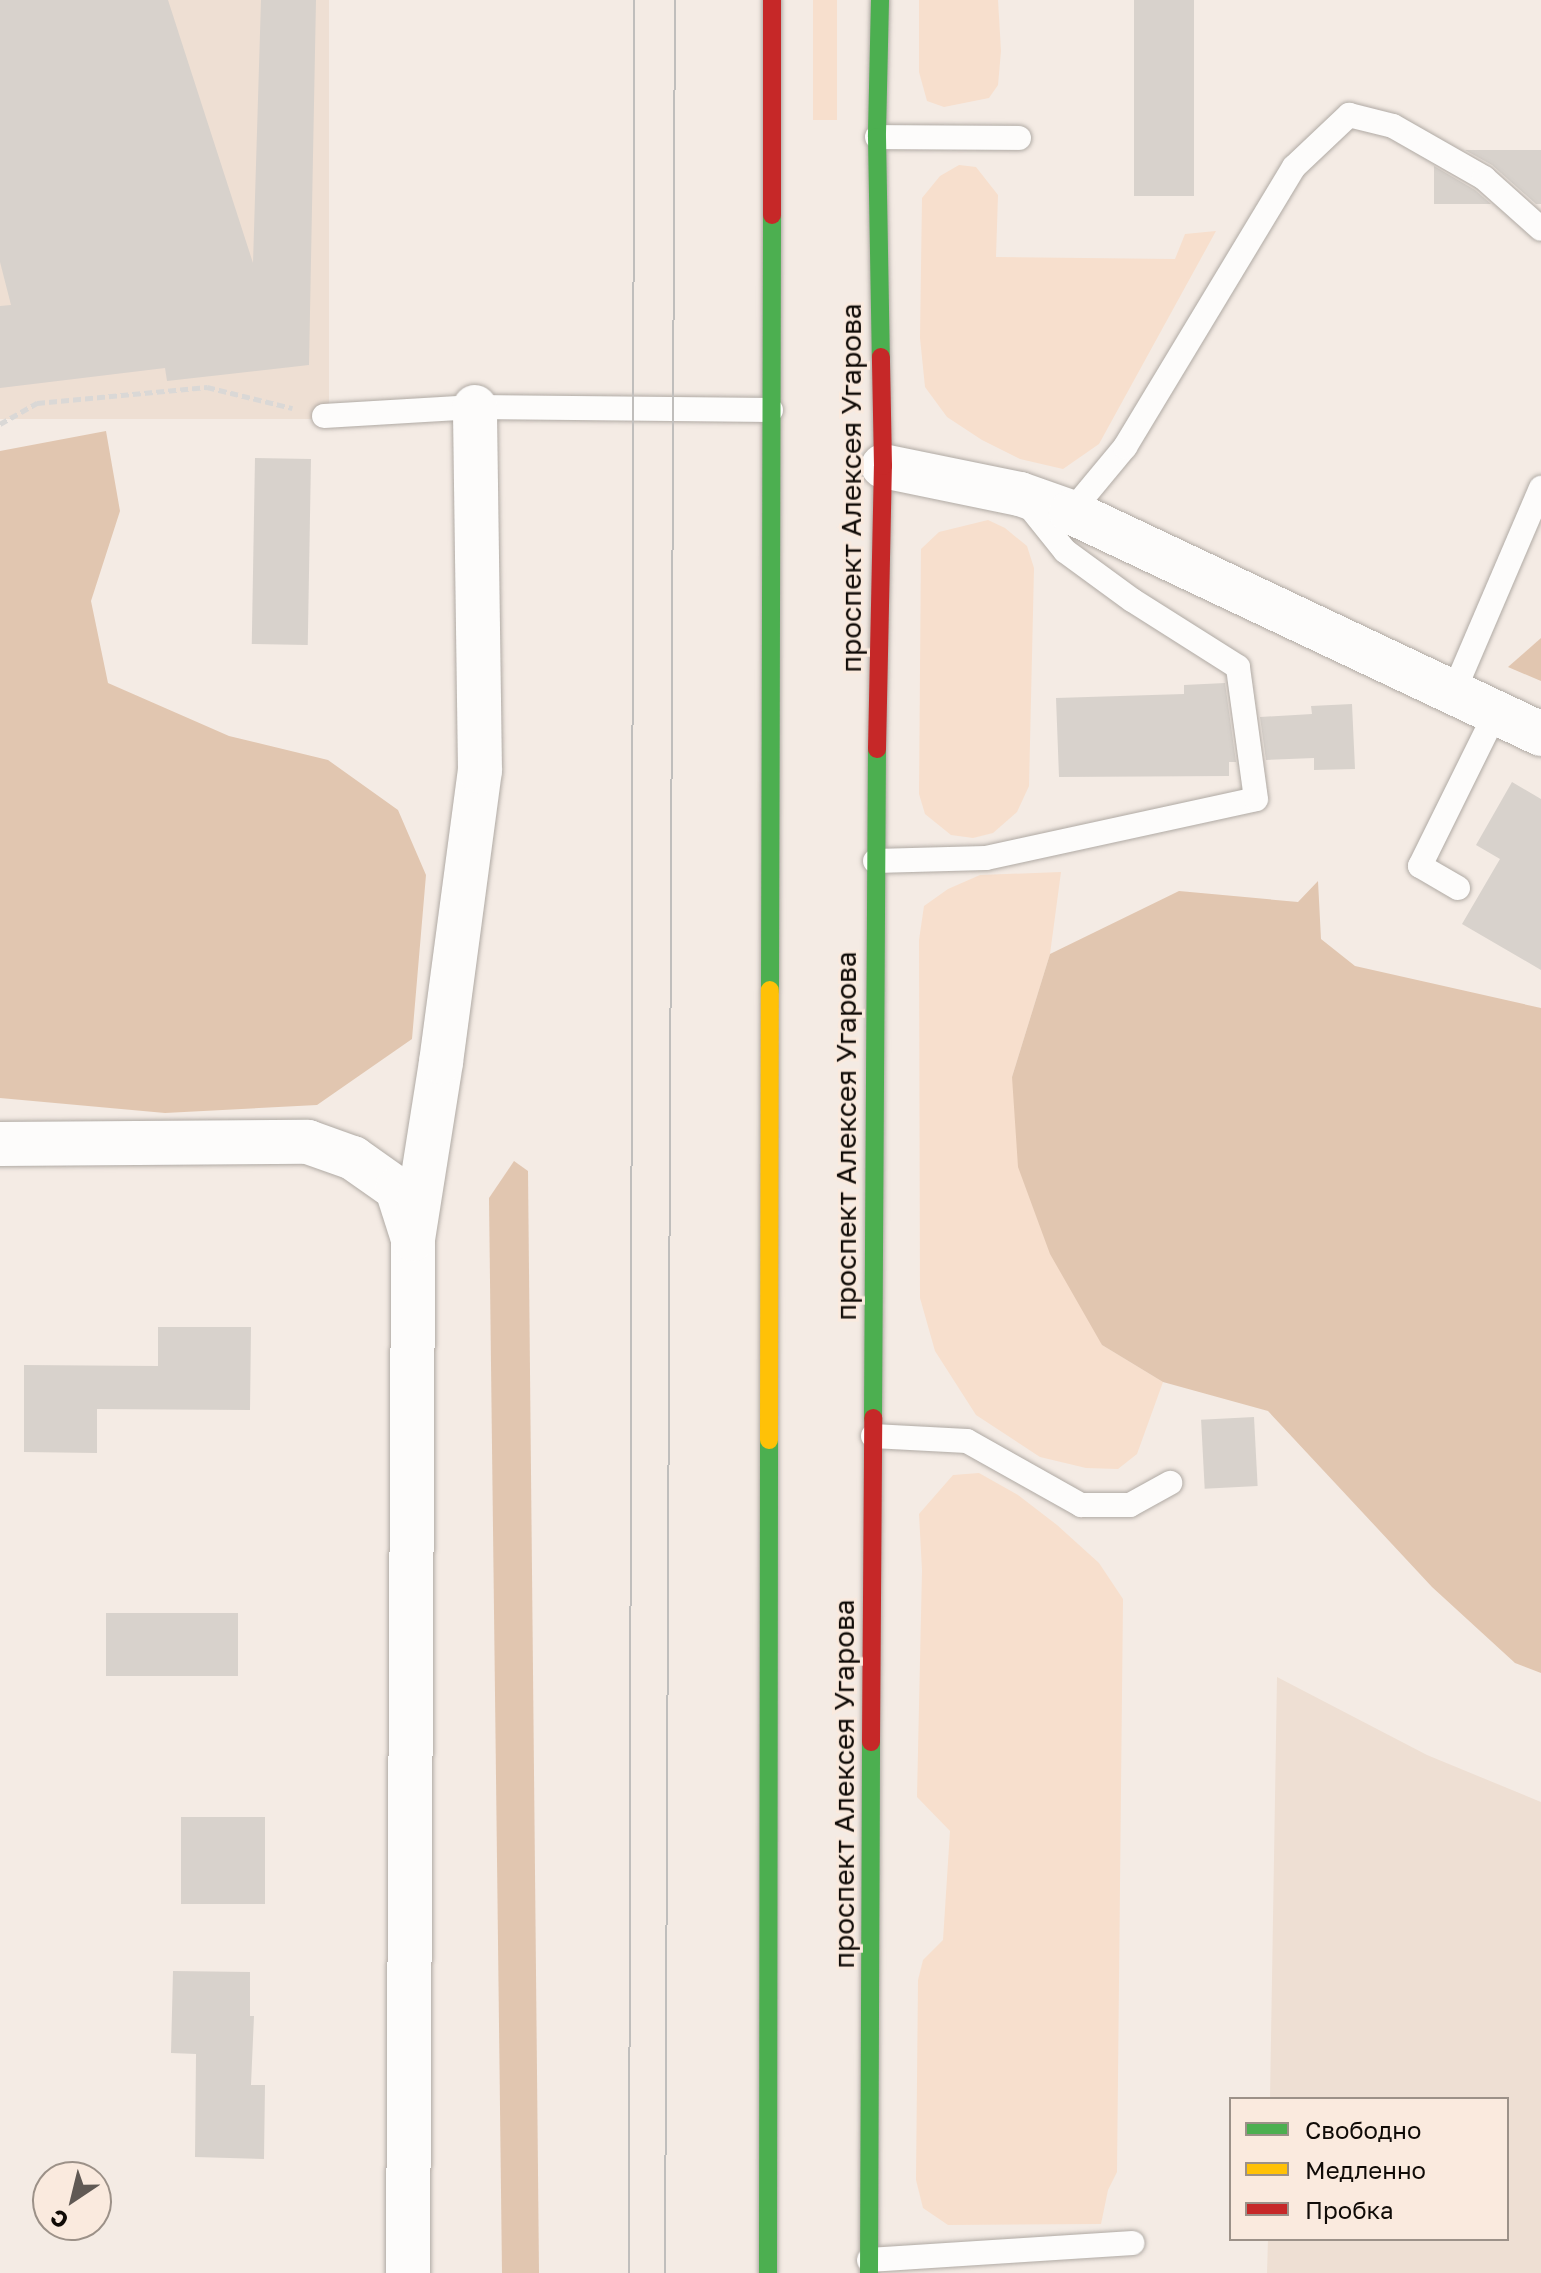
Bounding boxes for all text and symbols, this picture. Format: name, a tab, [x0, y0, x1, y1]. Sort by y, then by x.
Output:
street label: проспект Алексея Угарова	[834, 303, 868, 673]
street label: проспект Алексея Угарова	[829, 951, 863, 1321]
street label: проспект Алексея Угарова	[827, 1599, 861, 1969]
legend	[1229, 2097, 1509, 2241]
text: Свободно	[1305, 2115, 1421, 2144]
text: Медленно	[1305, 2155, 1426, 2184]
north arrow	[32, 2161, 112, 2241]
text: Пробка	[1305, 2195, 1394, 2224]
text: С	[45, 2204, 73, 2235]

